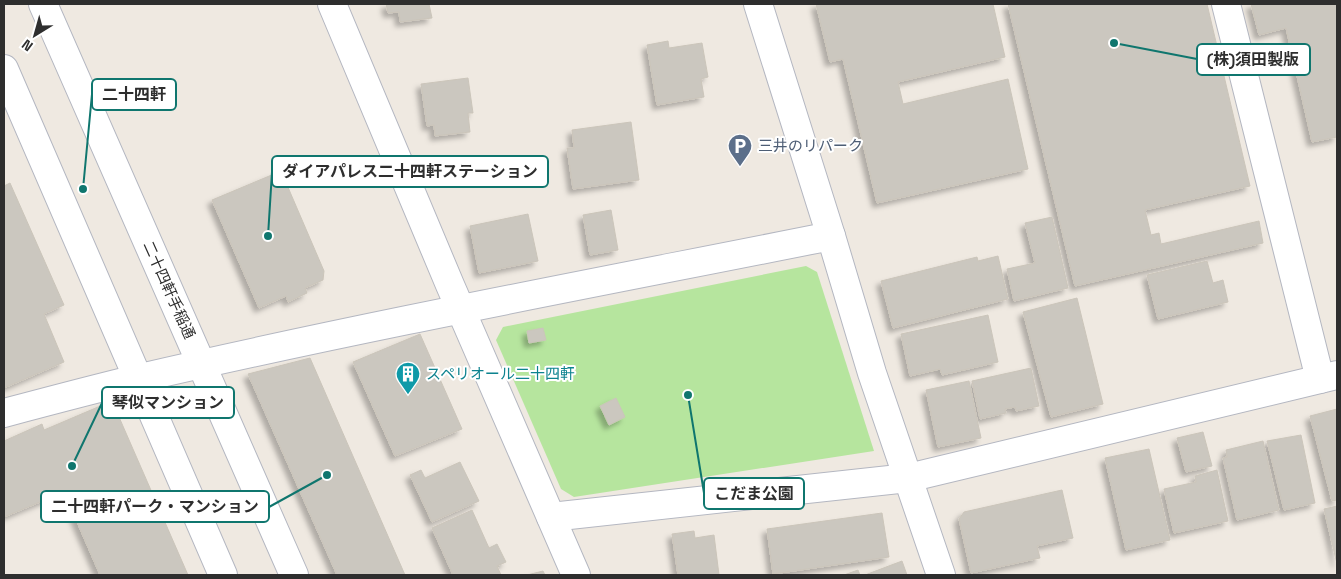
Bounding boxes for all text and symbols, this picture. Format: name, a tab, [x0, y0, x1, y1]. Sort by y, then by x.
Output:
north arrow	[10, 10, 60, 60]
text: N	[18, 35, 36, 55]
callout: (株)須田製版	[1197, 44, 1310, 75]
text: (株)須田製版	[1207, 49, 1299, 70]
callout: 二十四軒	[92, 79, 176, 110]
text: 二十四軒	[102, 84, 166, 105]
parking icon: 三井のリパーク	[727, 133, 753, 167]
place label: 三井のリパーク	[758, 136, 863, 155]
callout: ダイアパレス二十四軒ステーション	[272, 156, 548, 187]
text: ダイアパレス二十四軒ステーション	[282, 161, 538, 182]
street label: 二十四軒手稲通	[139, 238, 199, 342]
building icon: スペリオール二十四軒	[395, 361, 421, 395]
place label: スペリオール二十四軒	[426, 364, 575, 383]
callout: 琴似マンション	[102, 387, 234, 418]
text: 琴似マンション	[112, 392, 224, 413]
callout: こだま公園	[704, 478, 804, 509]
text: こだま公園	[714, 483, 794, 504]
callout: 二十四軒パーク・マンション	[41, 491, 269, 522]
text: 二十四軒パーク・マンション	[51, 496, 259, 517]

